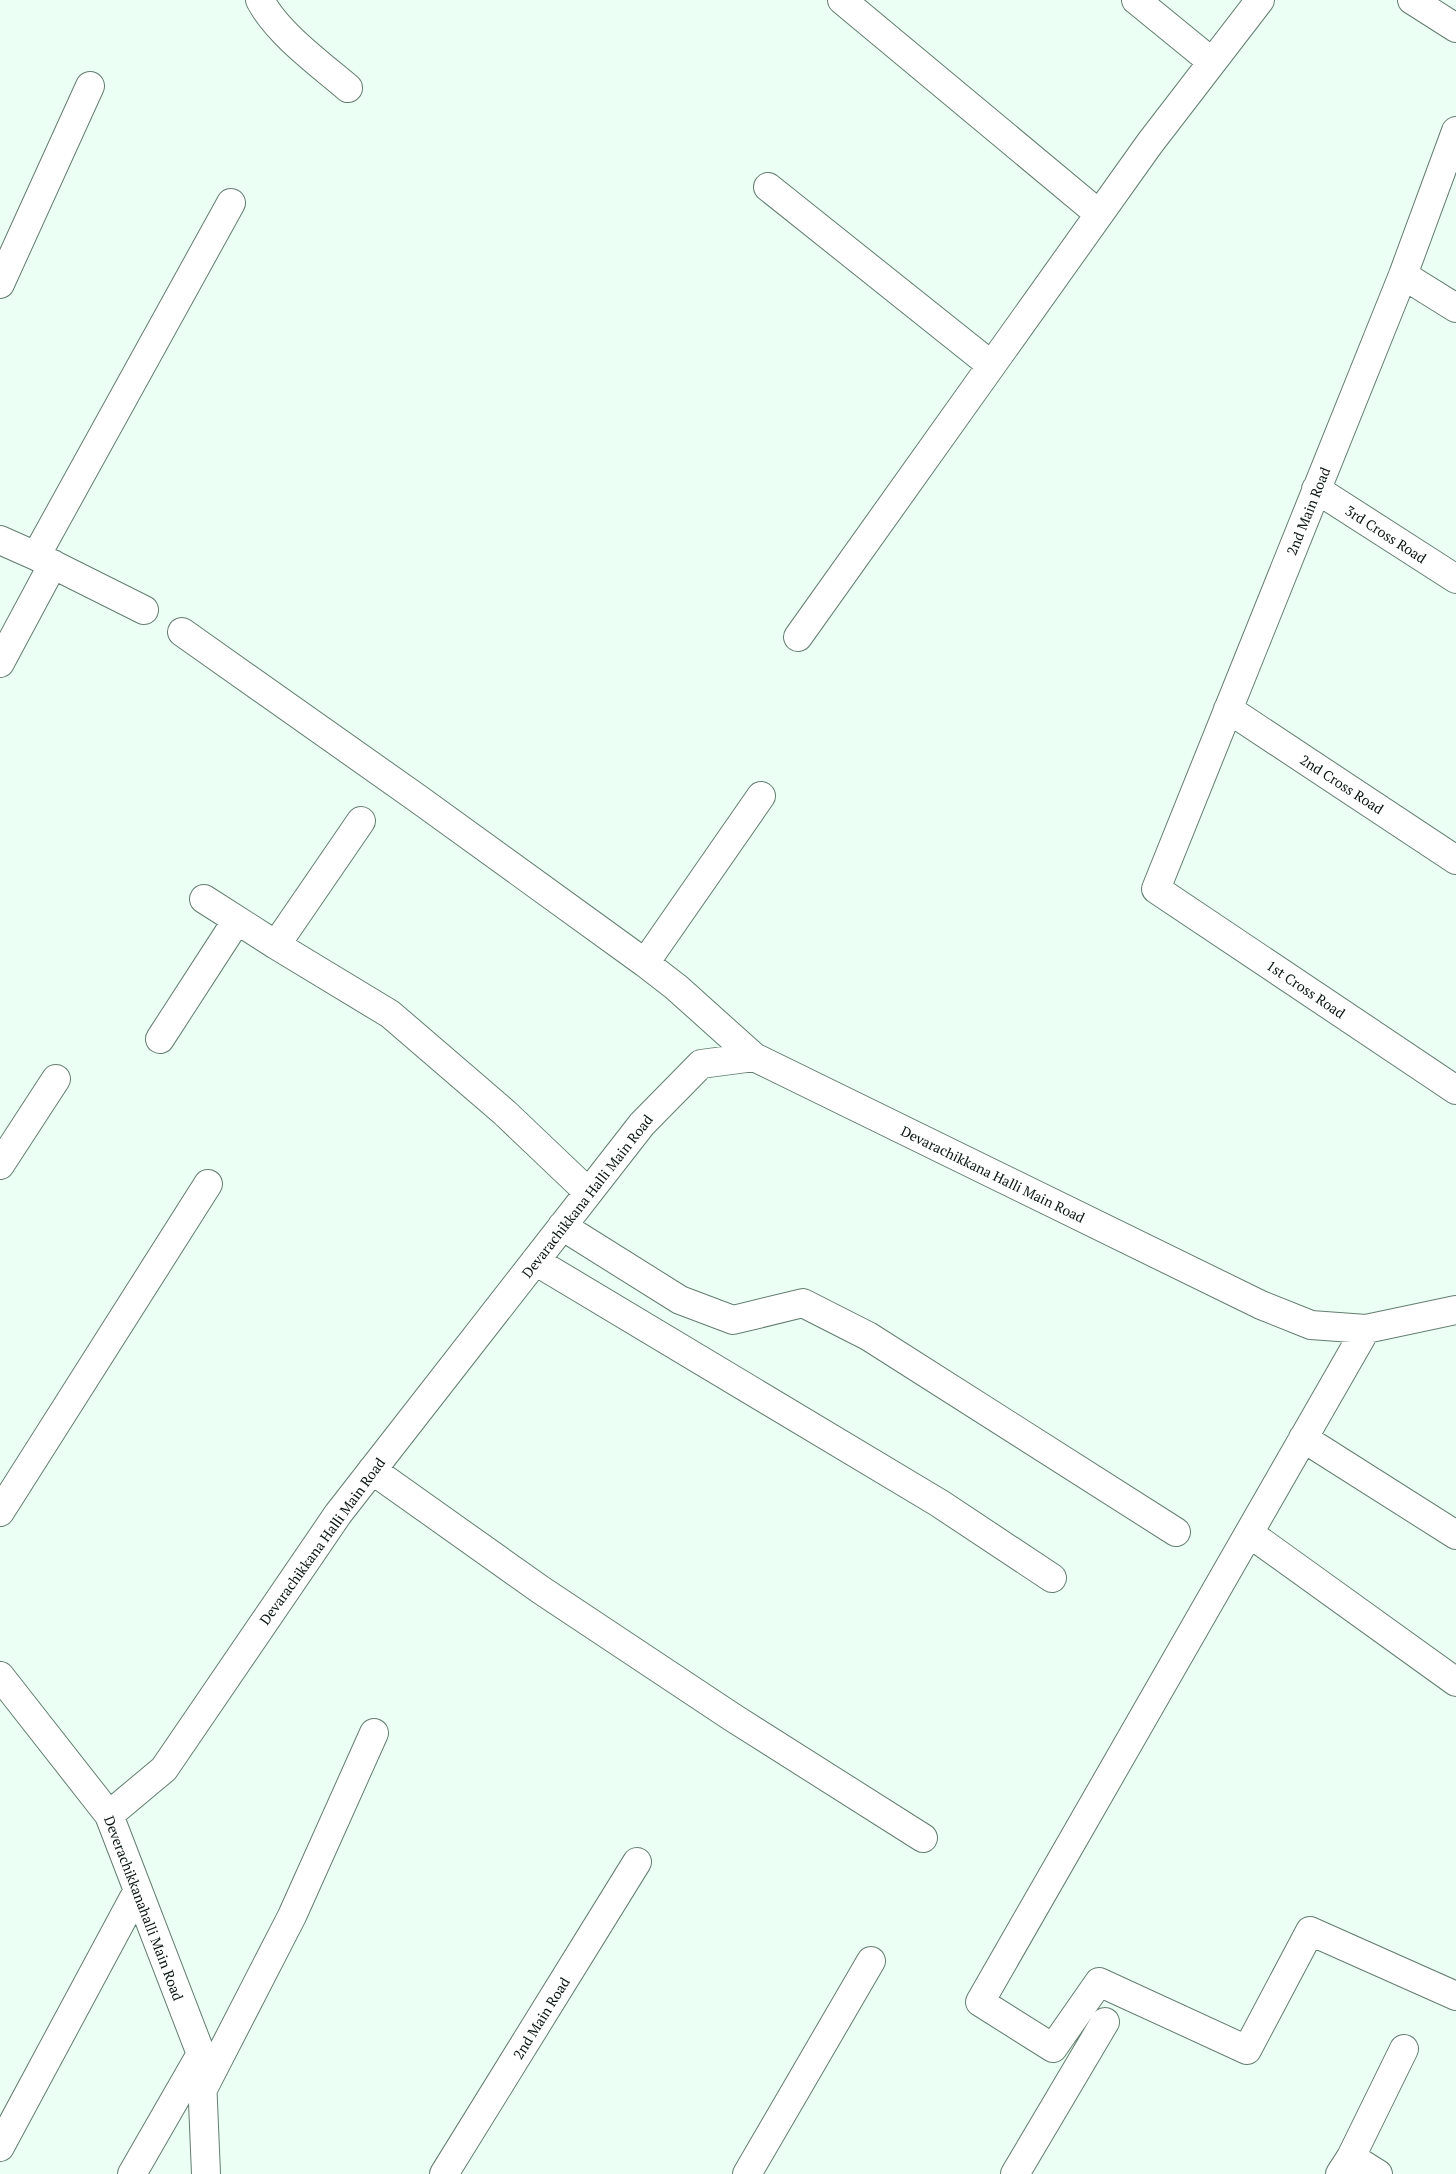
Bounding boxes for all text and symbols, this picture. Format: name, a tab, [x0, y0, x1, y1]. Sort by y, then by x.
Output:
street label: 2nd Main Road	[1282, 464, 1334, 558]
street label: 3rd Cross Road	[1342, 501, 1430, 567]
street label: 2nd Cross Road	[1297, 750, 1388, 818]
street label: 1st Cross Road	[1263, 956, 1349, 1022]
street label: Devarachikkana Halli Main Road	[517, 1110, 657, 1282]
street label: Devarachikkana Halli Main Road	[898, 1121, 1088, 1227]
street label: Devarachikkana Halli Main Road	[255, 1453, 389, 1628]
street label: Deverachikkanahalli Main Road	[100, 1813, 188, 2003]
street label: 2nd Main Road	[508, 1973, 574, 2063]

